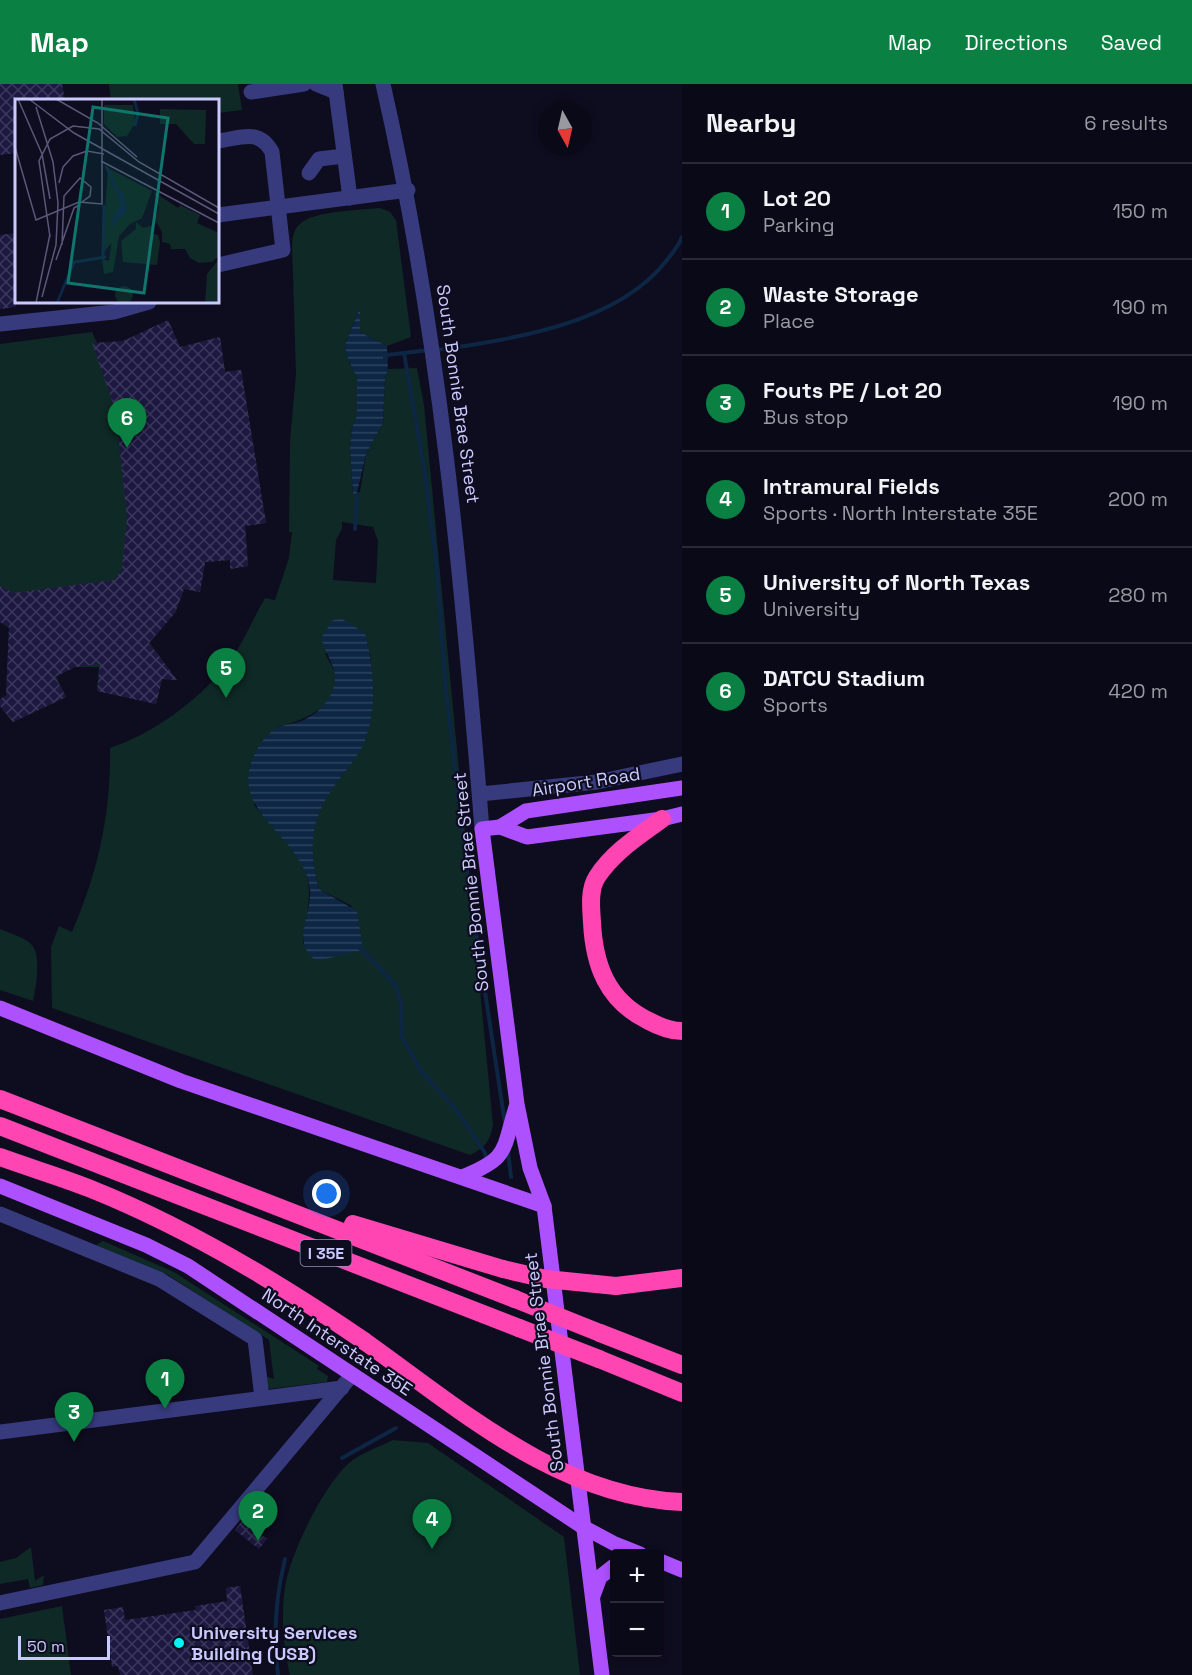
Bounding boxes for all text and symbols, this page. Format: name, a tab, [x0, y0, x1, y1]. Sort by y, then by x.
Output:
text: Map	[30, 24, 89, 60]
text: Map	[888, 29, 932, 56]
text: Directions	[965, 29, 1068, 56]
text: Saved	[1101, 29, 1162, 56]
inset map	[15, 99, 219, 303]
north arrow	[538, 102, 592, 156]
text: Nearby	[706, 106, 796, 140]
text: 6 results	[1084, 110, 1168, 136]
text: Lot 20	[763, 184, 831, 212]
text: 1	[721, 198, 730, 224]
text: 150 m	[1113, 198, 1168, 224]
text: Parking	[763, 212, 835, 238]
text: Waste Storage	[763, 280, 919, 308]
street label: South Bonnie Brae Street	[432, 283, 485, 505]
text: 2	[720, 294, 731, 320]
text: 190 m	[1112, 294, 1168, 320]
text: Place	[763, 308, 815, 334]
text: Fouts PE / Lot 20	[763, 376, 942, 404]
text: 3	[719, 390, 732, 416]
text: 190 m	[1112, 390, 1168, 416]
pin: 6	[108, 398, 146, 448]
text: Bus stop	[763, 404, 849, 430]
text: Intramural Fields	[763, 472, 940, 500]
text: 4	[719, 486, 732, 512]
text: 200 m	[1108, 486, 1168, 512]
text: Sports · North Interstate 35E	[763, 500, 1038, 526]
text: University of North Texas	[763, 568, 1030, 596]
text: 5	[720, 582, 732, 608]
text: 280 m	[1108, 582, 1168, 608]
text: University	[763, 596, 860, 622]
pin: 5	[206, 648, 246, 698]
text: DATCU Stadium	[763, 664, 925, 692]
text: 6	[719, 678, 732, 704]
text: 420 m	[1108, 678, 1168, 704]
text: Sports	[763, 692, 828, 718]
street label: Airport Road	[530, 762, 642, 801]
street label: South Bonnie Brae Street	[448, 771, 493, 993]
your location	[312, 1179, 341, 1208]
road number: I 35E	[300, 1240, 352, 1266]
street label: South Bonnie Brae Street	[519, 1251, 568, 1473]
street label: North Interstate 35E	[258, 1283, 417, 1400]
pin: 1	[146, 1360, 184, 1409]
pin: 3	[54, 1392, 94, 1442]
pin: 2	[238, 1492, 278, 1541]
pin: 4	[412, 1500, 452, 1549]
map controls	[610, 1549, 664, 1657]
button: +	[610, 1549, 664, 1603]
button: −	[610, 1603, 664, 1657]
place label: University Services Building (USB)	[191, 1621, 357, 1665]
scale bar	[18, 1633, 110, 1660]
text: 50 m	[27, 1636, 65, 1657]
marker: University Services Building (USB)	[172, 1636, 186, 1650]

